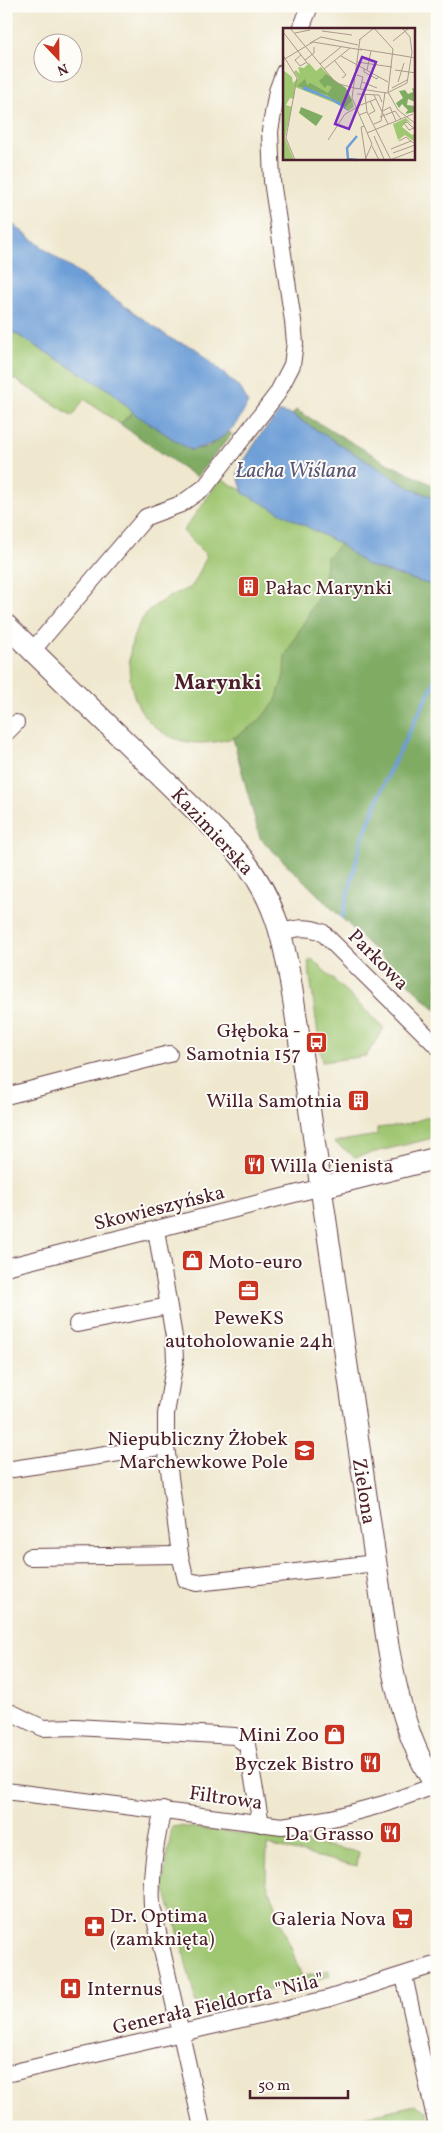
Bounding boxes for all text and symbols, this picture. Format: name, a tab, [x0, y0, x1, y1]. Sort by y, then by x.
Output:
inset map	[283, 28, 416, 160]
north arrow	[32, 32, 82, 82]
text: N	[54, 58, 71, 79]
water label: Łacha Wiślana	[235, 457, 357, 486]
building icon: Pałac Marynki	[237, 575, 261, 599]
place label: Pałac Marynki	[265, 575, 392, 603]
district label: Marynki	[174, 669, 262, 698]
street label: Kazimierska	[164, 782, 260, 882]
street label: Parkowa	[341, 923, 415, 997]
place label: Głęboka - Samotnia 157	[186, 1018, 301, 1069]
bus stop icon: Głęboka - Samotnia 157	[305, 1030, 329, 1054]
place label: Willa Samotnia	[206, 1088, 342, 1116]
building icon: Willa Samotnia	[346, 1088, 370, 1112]
restaurant icon: Willa Cienista	[242, 1153, 266, 1177]
place label: Willa Cienista	[270, 1153, 393, 1181]
street label: Skowieszyńska	[91, 1179, 228, 1239]
shop icon: Moto-euro	[180, 1249, 204, 1273]
place label: Moto-euro	[208, 1249, 302, 1277]
office icon: PeweKS autoholowanie 24h	[237, 1279, 261, 1303]
place label: PeweKS autoholowanie 24h	[165, 1305, 333, 1356]
place label: Niepubliczny Żłobek Marchewkowe Pole	[108, 1426, 288, 1477]
school or university icon: Niepubliczny Żłobek Marchewkowe Pole	[292, 1438, 316, 1462]
street label: Zielona	[344, 1456, 382, 1526]
place label: Mini Zoo	[239, 1722, 319, 1750]
shop icon: Mini Zoo	[323, 1722, 347, 1746]
place label: Byczek Bistro	[235, 1751, 354, 1779]
restaurant icon: Byczek Bistro	[358, 1751, 382, 1775]
street label: Filtrowa	[187, 1780, 264, 1818]
place label: Da Grasso	[285, 1821, 374, 1849]
restaurant icon: Da Grasso	[378, 1821, 402, 1845]
place label: Dr. Optima (zamknięta)	[110, 1903, 215, 1954]
place label: Galeria Nova	[272, 1906, 386, 1934]
supermarket icon: Galeria Nova	[390, 1906, 414, 1930]
pharmacy icon: Dr. Optima (zamknięta)	[82, 1915, 106, 1939]
street label: Generała Fieldorfa "Nila"	[110, 1967, 327, 2043]
hospital icon: Internus	[59, 1976, 83, 2000]
place label: Internus	[87, 1976, 162, 2004]
scale bar	[250, 2068, 348, 2100]
text: 50 m	[258, 2076, 290, 2097]

